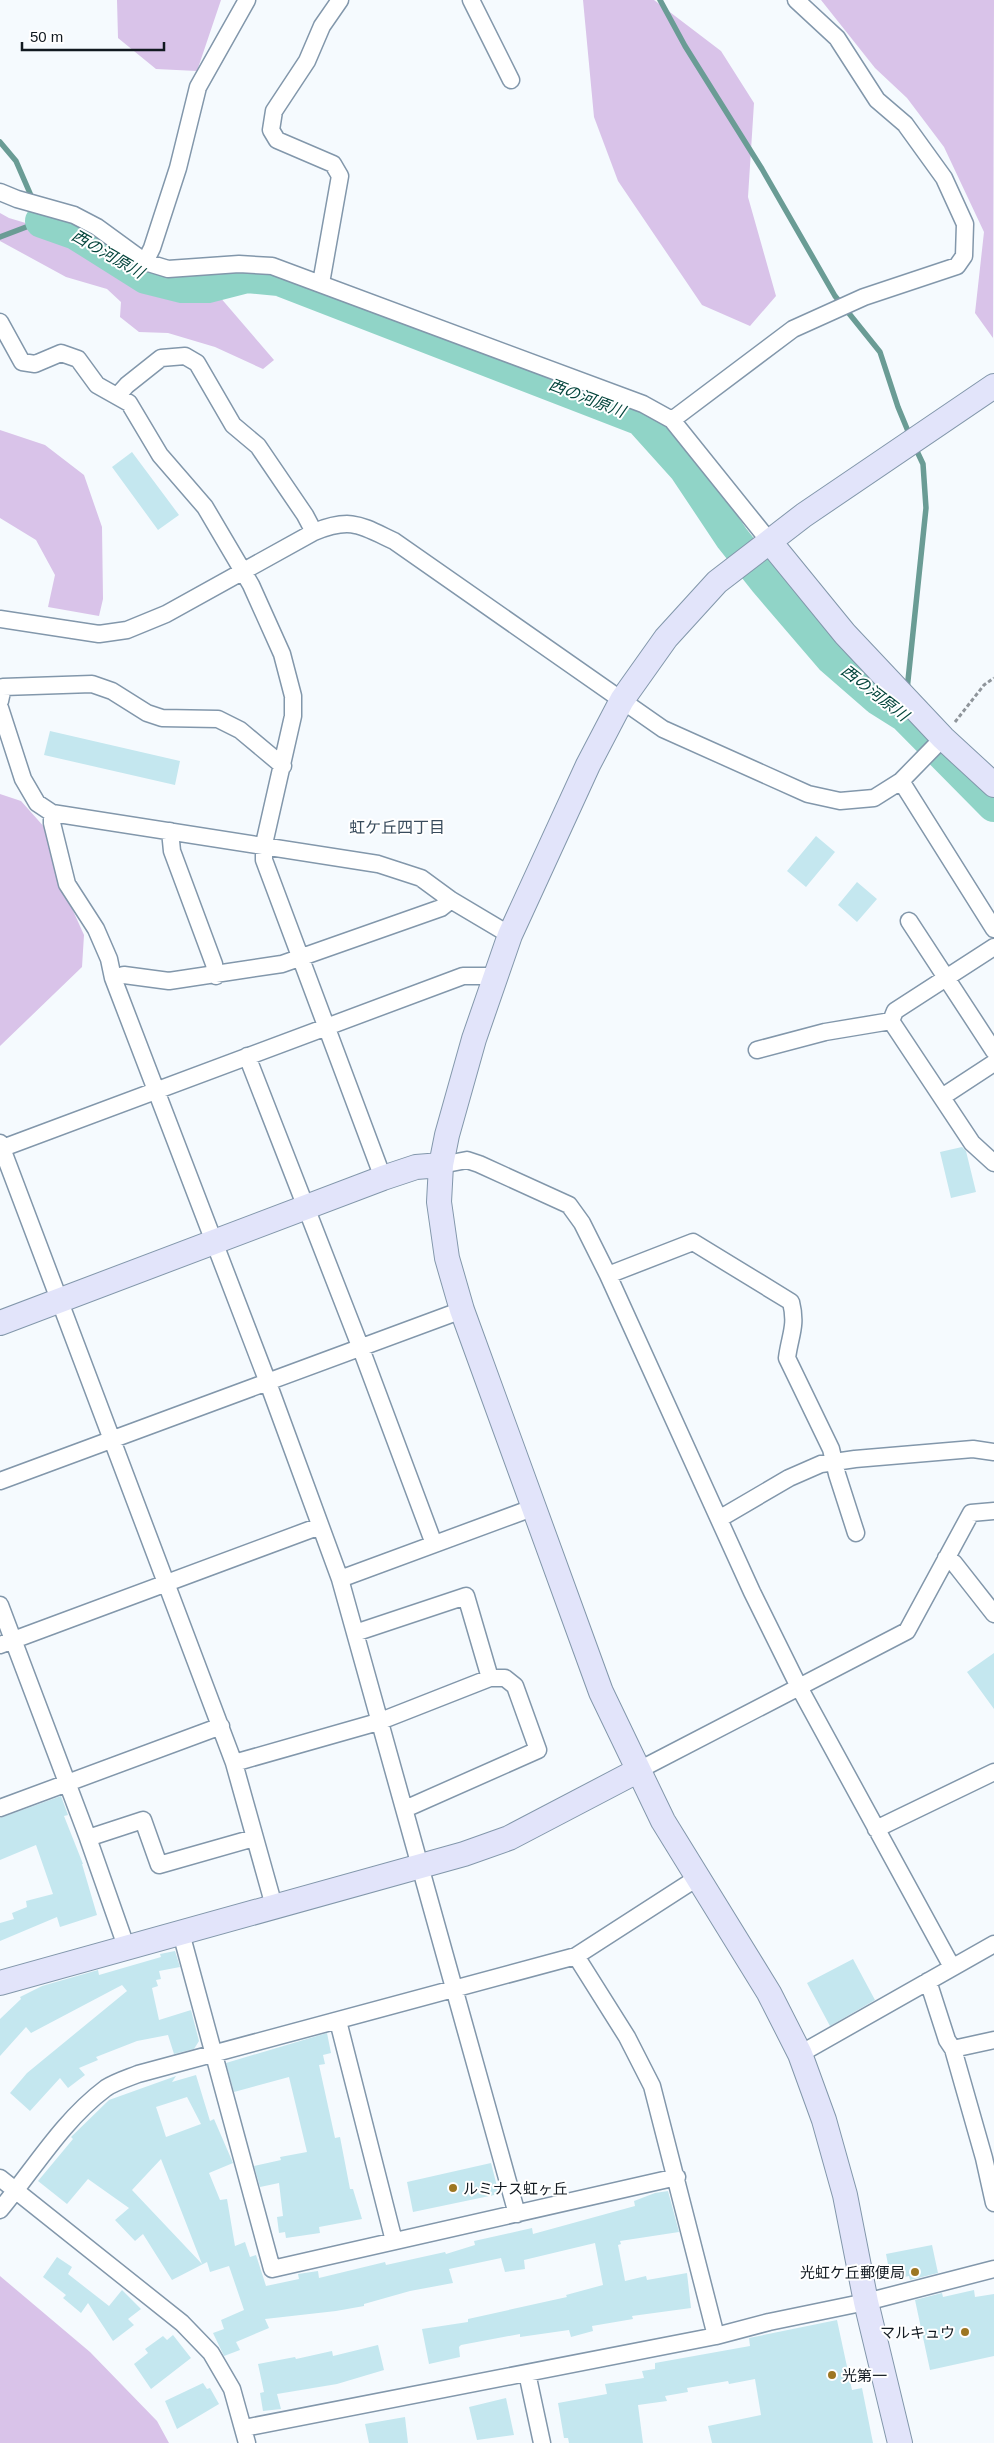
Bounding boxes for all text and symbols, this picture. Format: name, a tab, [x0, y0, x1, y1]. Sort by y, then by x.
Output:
scale bar	[22, 20, 165, 52]
text: 50 m	[30, 28, 63, 45]
water label: 西の河原川	[69, 227, 149, 282]
water label: 西の河原川	[547, 376, 629, 421]
water label: 西の河原川	[838, 662, 913, 726]
district label: 虹ケ丘四丁目	[349, 819, 445, 836]
place label: ルミナス虹ヶ丘	[463, 2180, 568, 2197]
marker: ルミナス虹ヶ丘	[447, 2182, 459, 2194]
place label: 光虹ケ丘郵便局	[800, 2264, 905, 2281]
marker: 光虹ケ丘郵便局	[909, 2266, 921, 2278]
place label: マルキュウ	[880, 2324, 955, 2341]
marker: マルキュウ	[959, 2326, 971, 2338]
place label: 光第一	[842, 2367, 887, 2384]
marker: 光第一	[826, 2369, 838, 2381]

